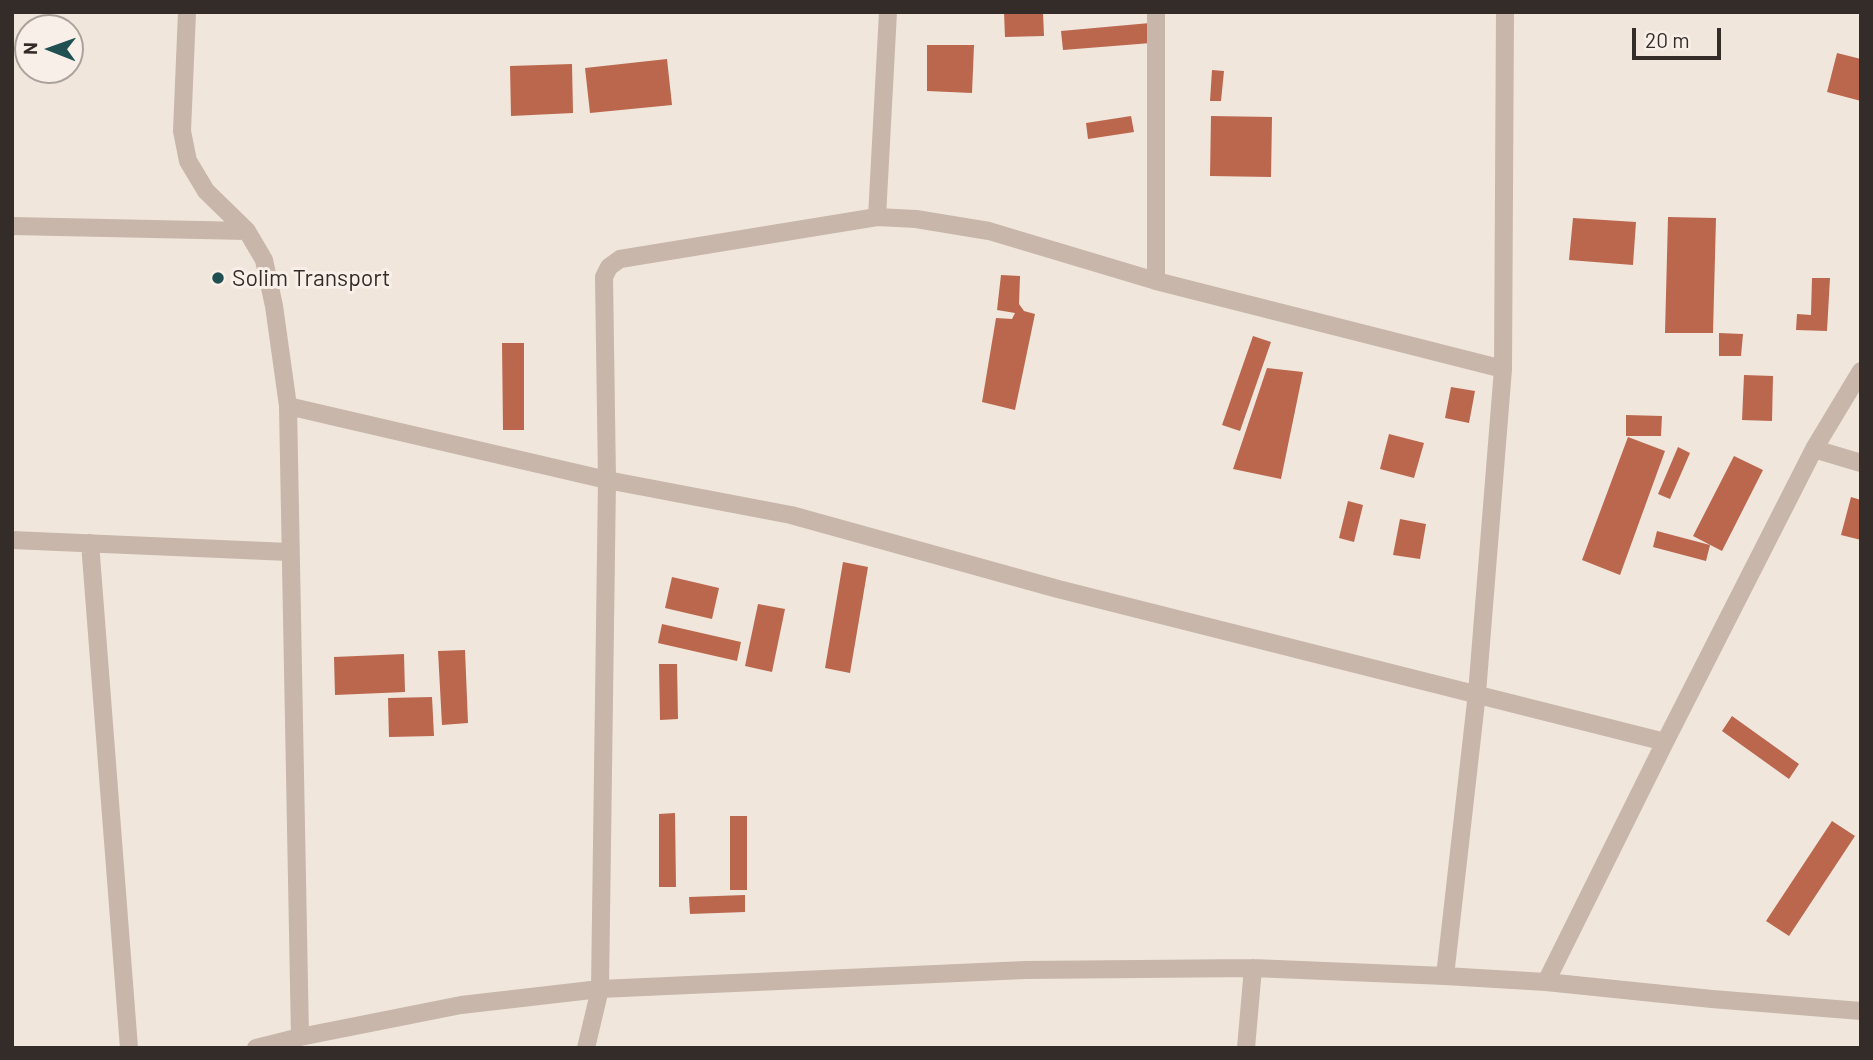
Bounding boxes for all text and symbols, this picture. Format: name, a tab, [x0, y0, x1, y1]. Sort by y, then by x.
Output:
north arrow	[14, 14, 84, 84]
scale bar	[1635, 14, 1724, 58]
text: 20 m	[1645, 27, 1690, 52]
text: N	[18, 42, 41, 55]
place label: Solim Transport	[232, 264, 390, 292]
marker: Solim Transport	[210, 270, 226, 286]

